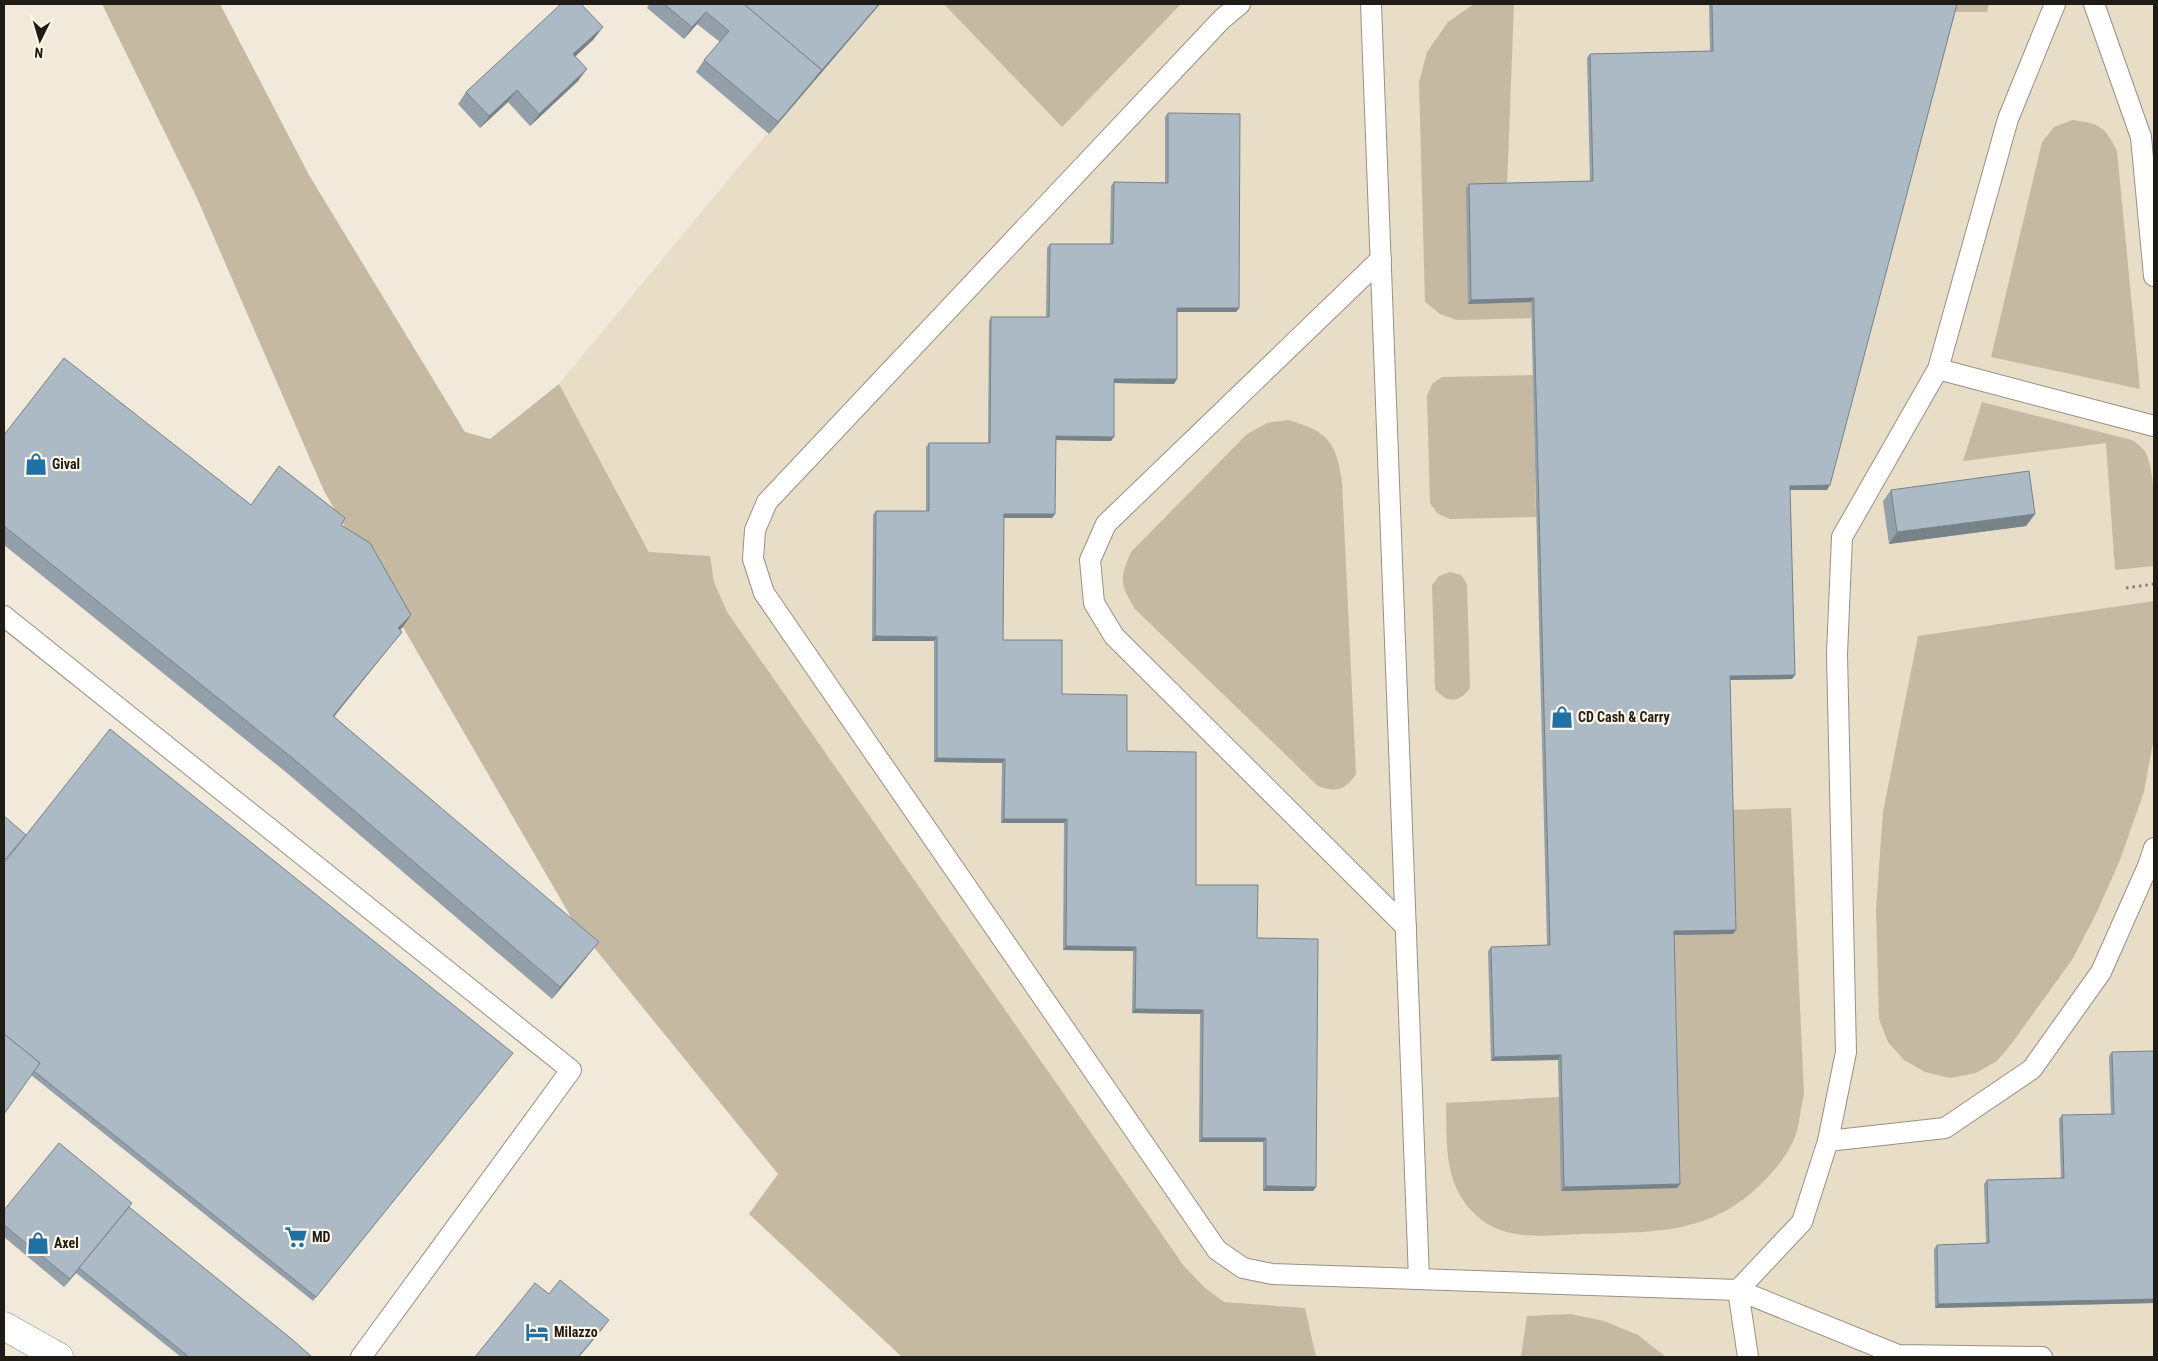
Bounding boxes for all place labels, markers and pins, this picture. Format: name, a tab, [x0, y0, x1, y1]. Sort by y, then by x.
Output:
shop icon: Gival	[23, 451, 49, 477]
place label: Gival	[52, 456, 80, 472]
shop icon: CD Cash & Carry	[1549, 704, 1575, 730]
place label: CD Cash & Carry	[1578, 709, 1670, 725]
supermarket icon: MD	[283, 1224, 309, 1250]
place label: MD	[312, 1229, 331, 1245]
shop icon: Axel	[25, 1230, 51, 1256]
place label: Axel	[54, 1235, 79, 1251]
hotel icon: Milazzo	[524, 1319, 550, 1345]
place label: Milazzo	[554, 1324, 598, 1340]

